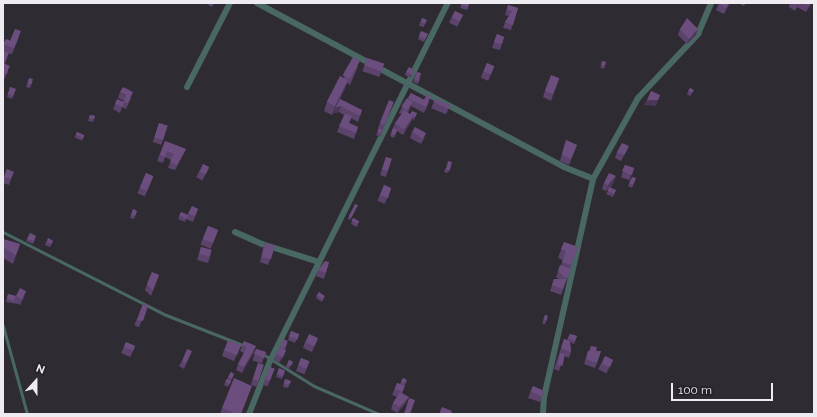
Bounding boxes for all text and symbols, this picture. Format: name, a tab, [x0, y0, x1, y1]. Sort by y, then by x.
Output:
north arrow	[16, 361, 56, 401]
text: N	[34, 362, 47, 377]
scale bar	[673, 375, 775, 401]
text: 100 m	[678, 383, 712, 397]

